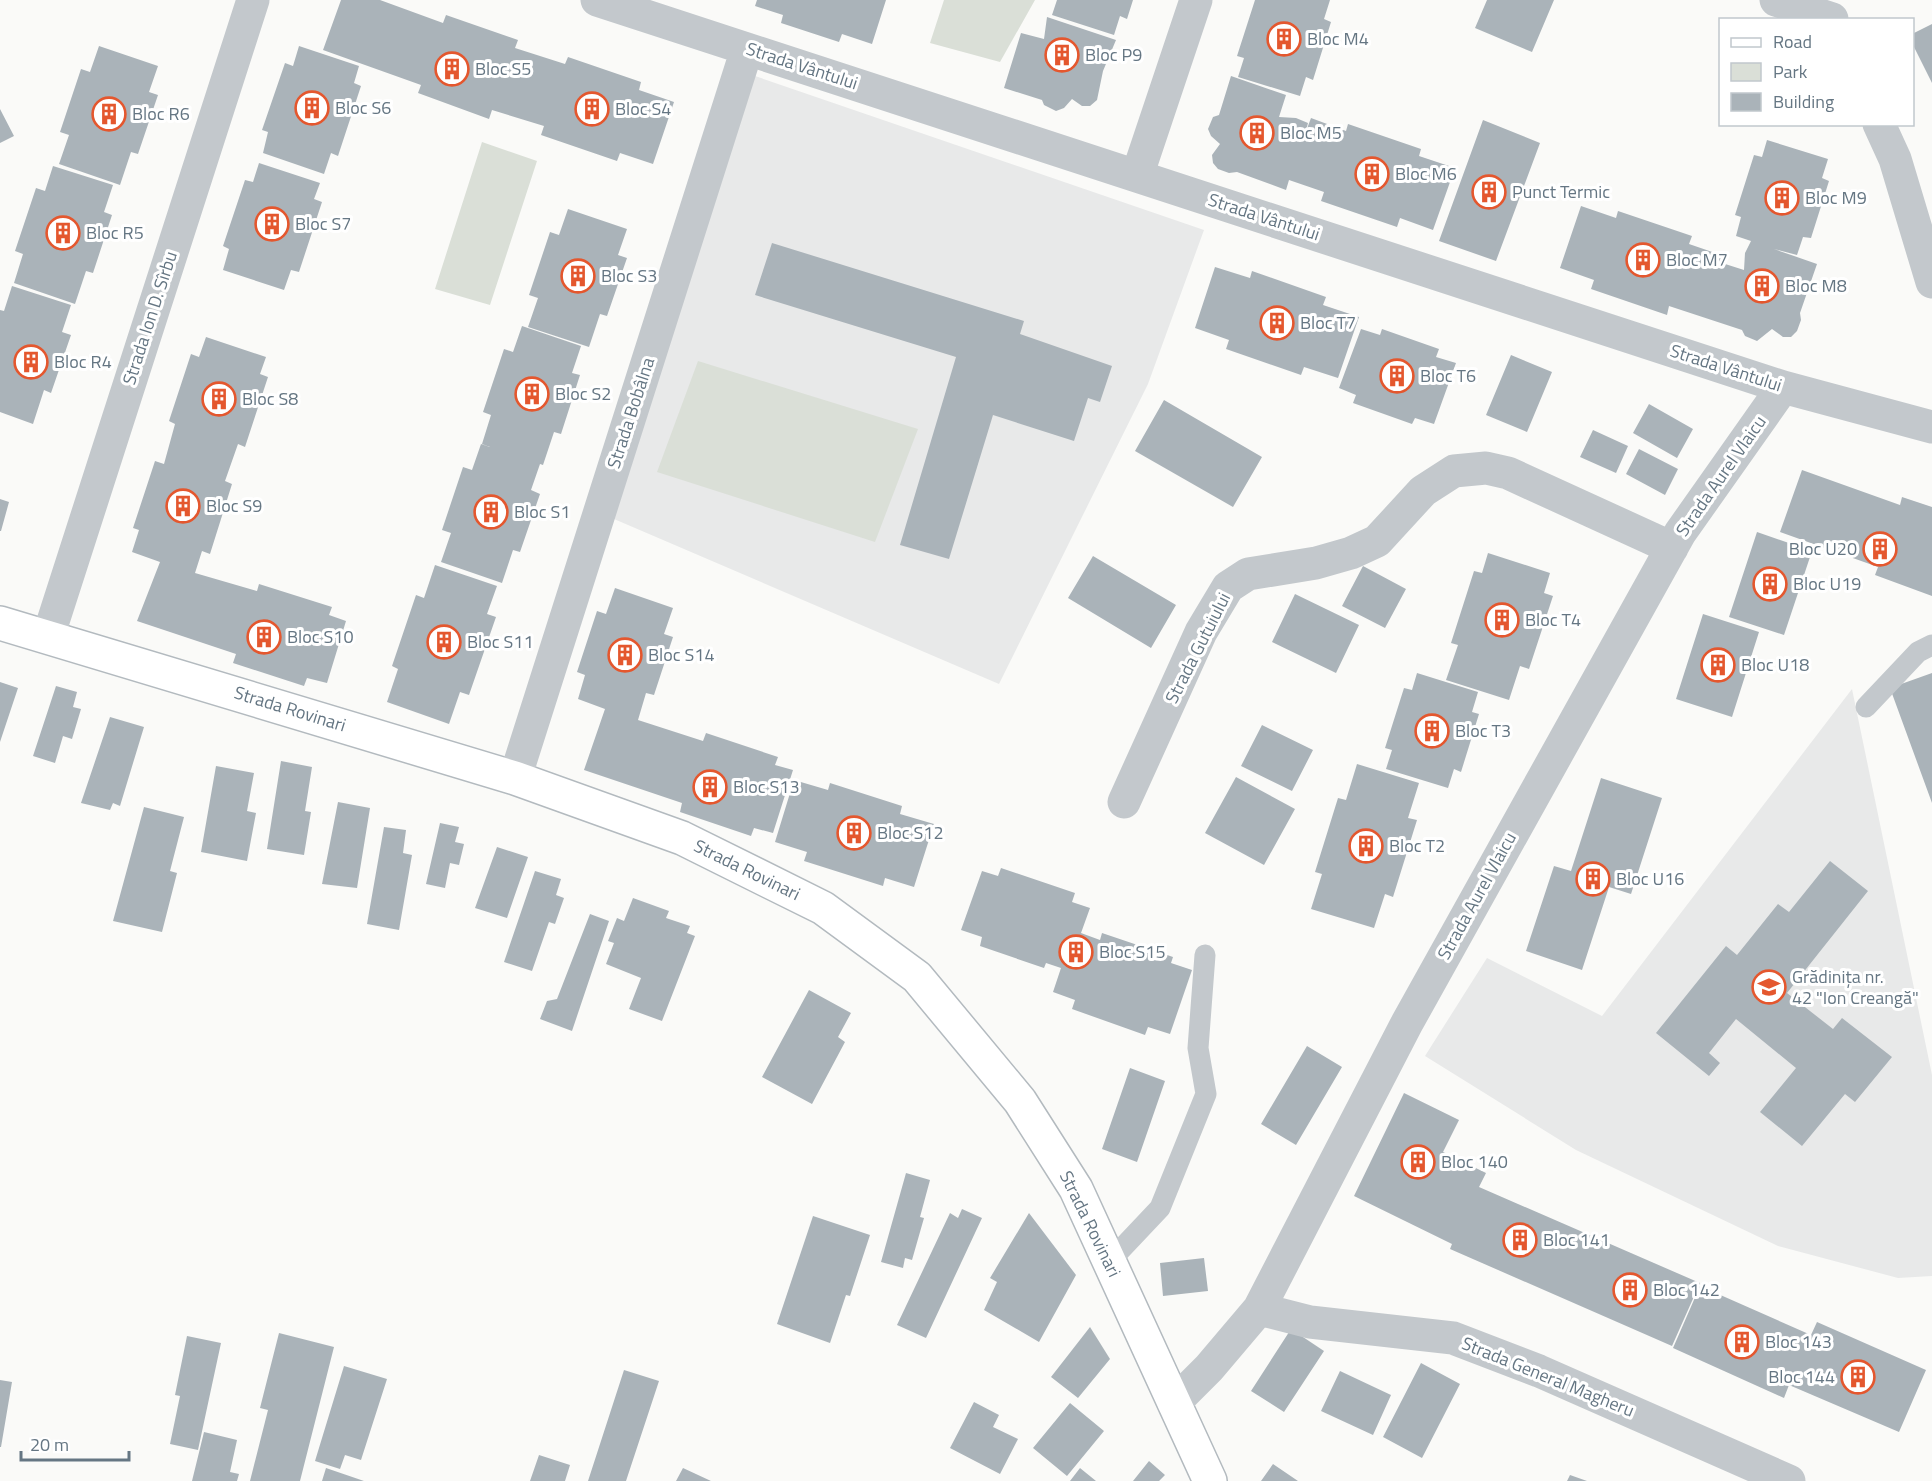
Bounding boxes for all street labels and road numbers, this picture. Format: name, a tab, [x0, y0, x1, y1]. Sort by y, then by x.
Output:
street label: Strada Vântului	[743, 35, 861, 96]
street label: Strada Vântului	[1205, 186, 1323, 247]
street label: Strada Ion D. Sîrbu	[115, 247, 184, 388]
street label: Strada Vântului	[1667, 337, 1785, 398]
street label: Strada Bobâlna	[600, 354, 661, 472]
street label: Strada Aurel Vlaicu	[1669, 410, 1772, 542]
street label: Strada Gutuiului	[1158, 588, 1237, 708]
street label: Strada Rovinari	[231, 679, 349, 738]
street label: Strada Aurel Vlaicu	[1430, 827, 1523, 964]
street label: Strada Rovinari	[689, 832, 805, 907]
street label: Strada Rovinari	[1053, 1166, 1128, 1282]
street label: Strada General Magheru	[1458, 1330, 1638, 1423]

